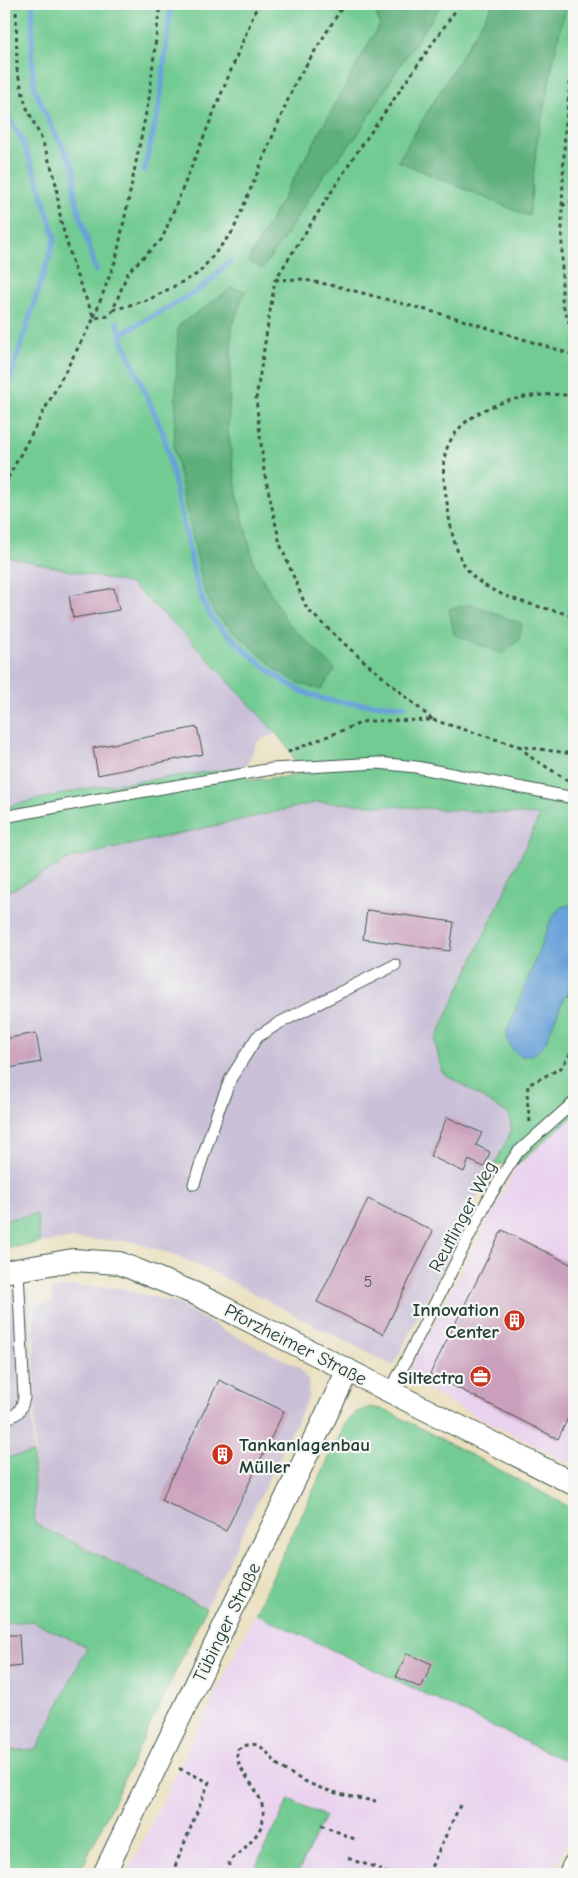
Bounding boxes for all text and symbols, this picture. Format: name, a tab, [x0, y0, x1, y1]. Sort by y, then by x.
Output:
street label: Reutlinger Weg	[424, 1157, 501, 1276]
house number: 5	[364, 1273, 372, 1291]
street label: Pforzheimer Straße	[221, 1299, 370, 1390]
place label: Innovation Center	[413, 1299, 499, 1343]
building icon: Innovation Center	[503, 1308, 527, 1332]
office icon: Siltectra	[468, 1365, 492, 1389]
place label: Siltectra	[398, 1367, 464, 1389]
place label: Tankanlagenbau Müller	[239, 1434, 370, 1478]
building icon: Tankanlagenbau Müller	[211, 1443, 235, 1467]
street label: Tübinger Straße	[188, 1559, 265, 1686]

